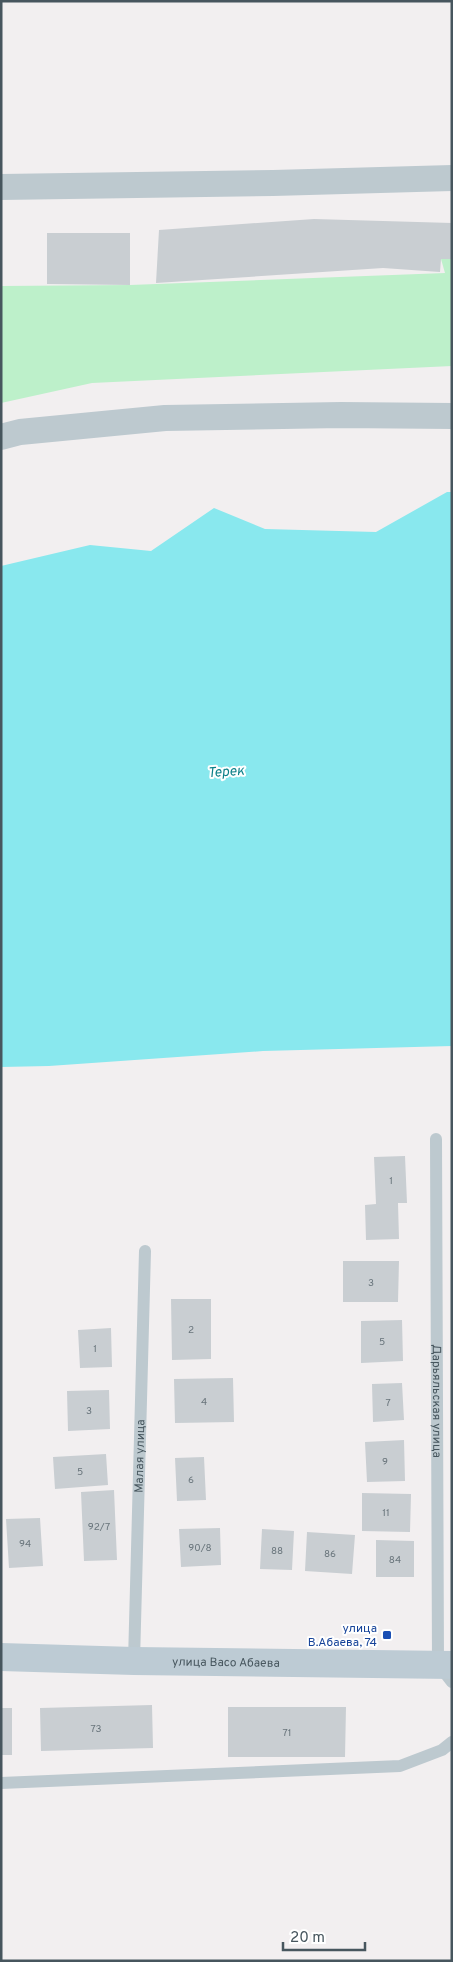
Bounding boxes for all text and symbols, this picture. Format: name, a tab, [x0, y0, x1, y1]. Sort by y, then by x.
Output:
water label: Терек	[207, 763, 246, 782]
house number: 1	[389, 1175, 393, 1188]
house number: 3	[368, 1277, 374, 1290]
house number: 2	[188, 1324, 194, 1337]
house number: 5	[379, 1336, 385, 1349]
house number: 1	[93, 1343, 97, 1356]
street label: Дарьяльская улица	[428, 1344, 444, 1458]
house number: 4	[201, 1396, 207, 1409]
house number: 7	[385, 1397, 391, 1410]
house number: 3	[86, 1405, 92, 1418]
street label: Малая улица	[132, 1419, 149, 1493]
house number: 9	[382, 1456, 388, 1469]
house number: 5	[77, 1466, 83, 1479]
house number: 6	[188, 1474, 194, 1487]
house number: 11	[382, 1507, 390, 1520]
house number: 92/7	[88, 1521, 110, 1534]
house number: 94	[19, 1538, 31, 1551]
house number: 90/8	[188, 1542, 212, 1555]
house number: 88	[271, 1545, 283, 1558]
house number: 86	[324, 1548, 336, 1561]
house number: 84	[389, 1554, 401, 1567]
place label: улица В.Абаева, 74	[308, 1621, 377, 1651]
marker: улица В.Абаева, 74	[381, 1629, 393, 1641]
street label: улица Васо Абаева	[172, 1654, 280, 1672]
house number: 73	[90, 1723, 102, 1736]
house number: 71	[282, 1727, 292, 1740]
scale bar	[283, 1920, 366, 1952]
text: 20 m	[290, 1929, 325, 1948]

